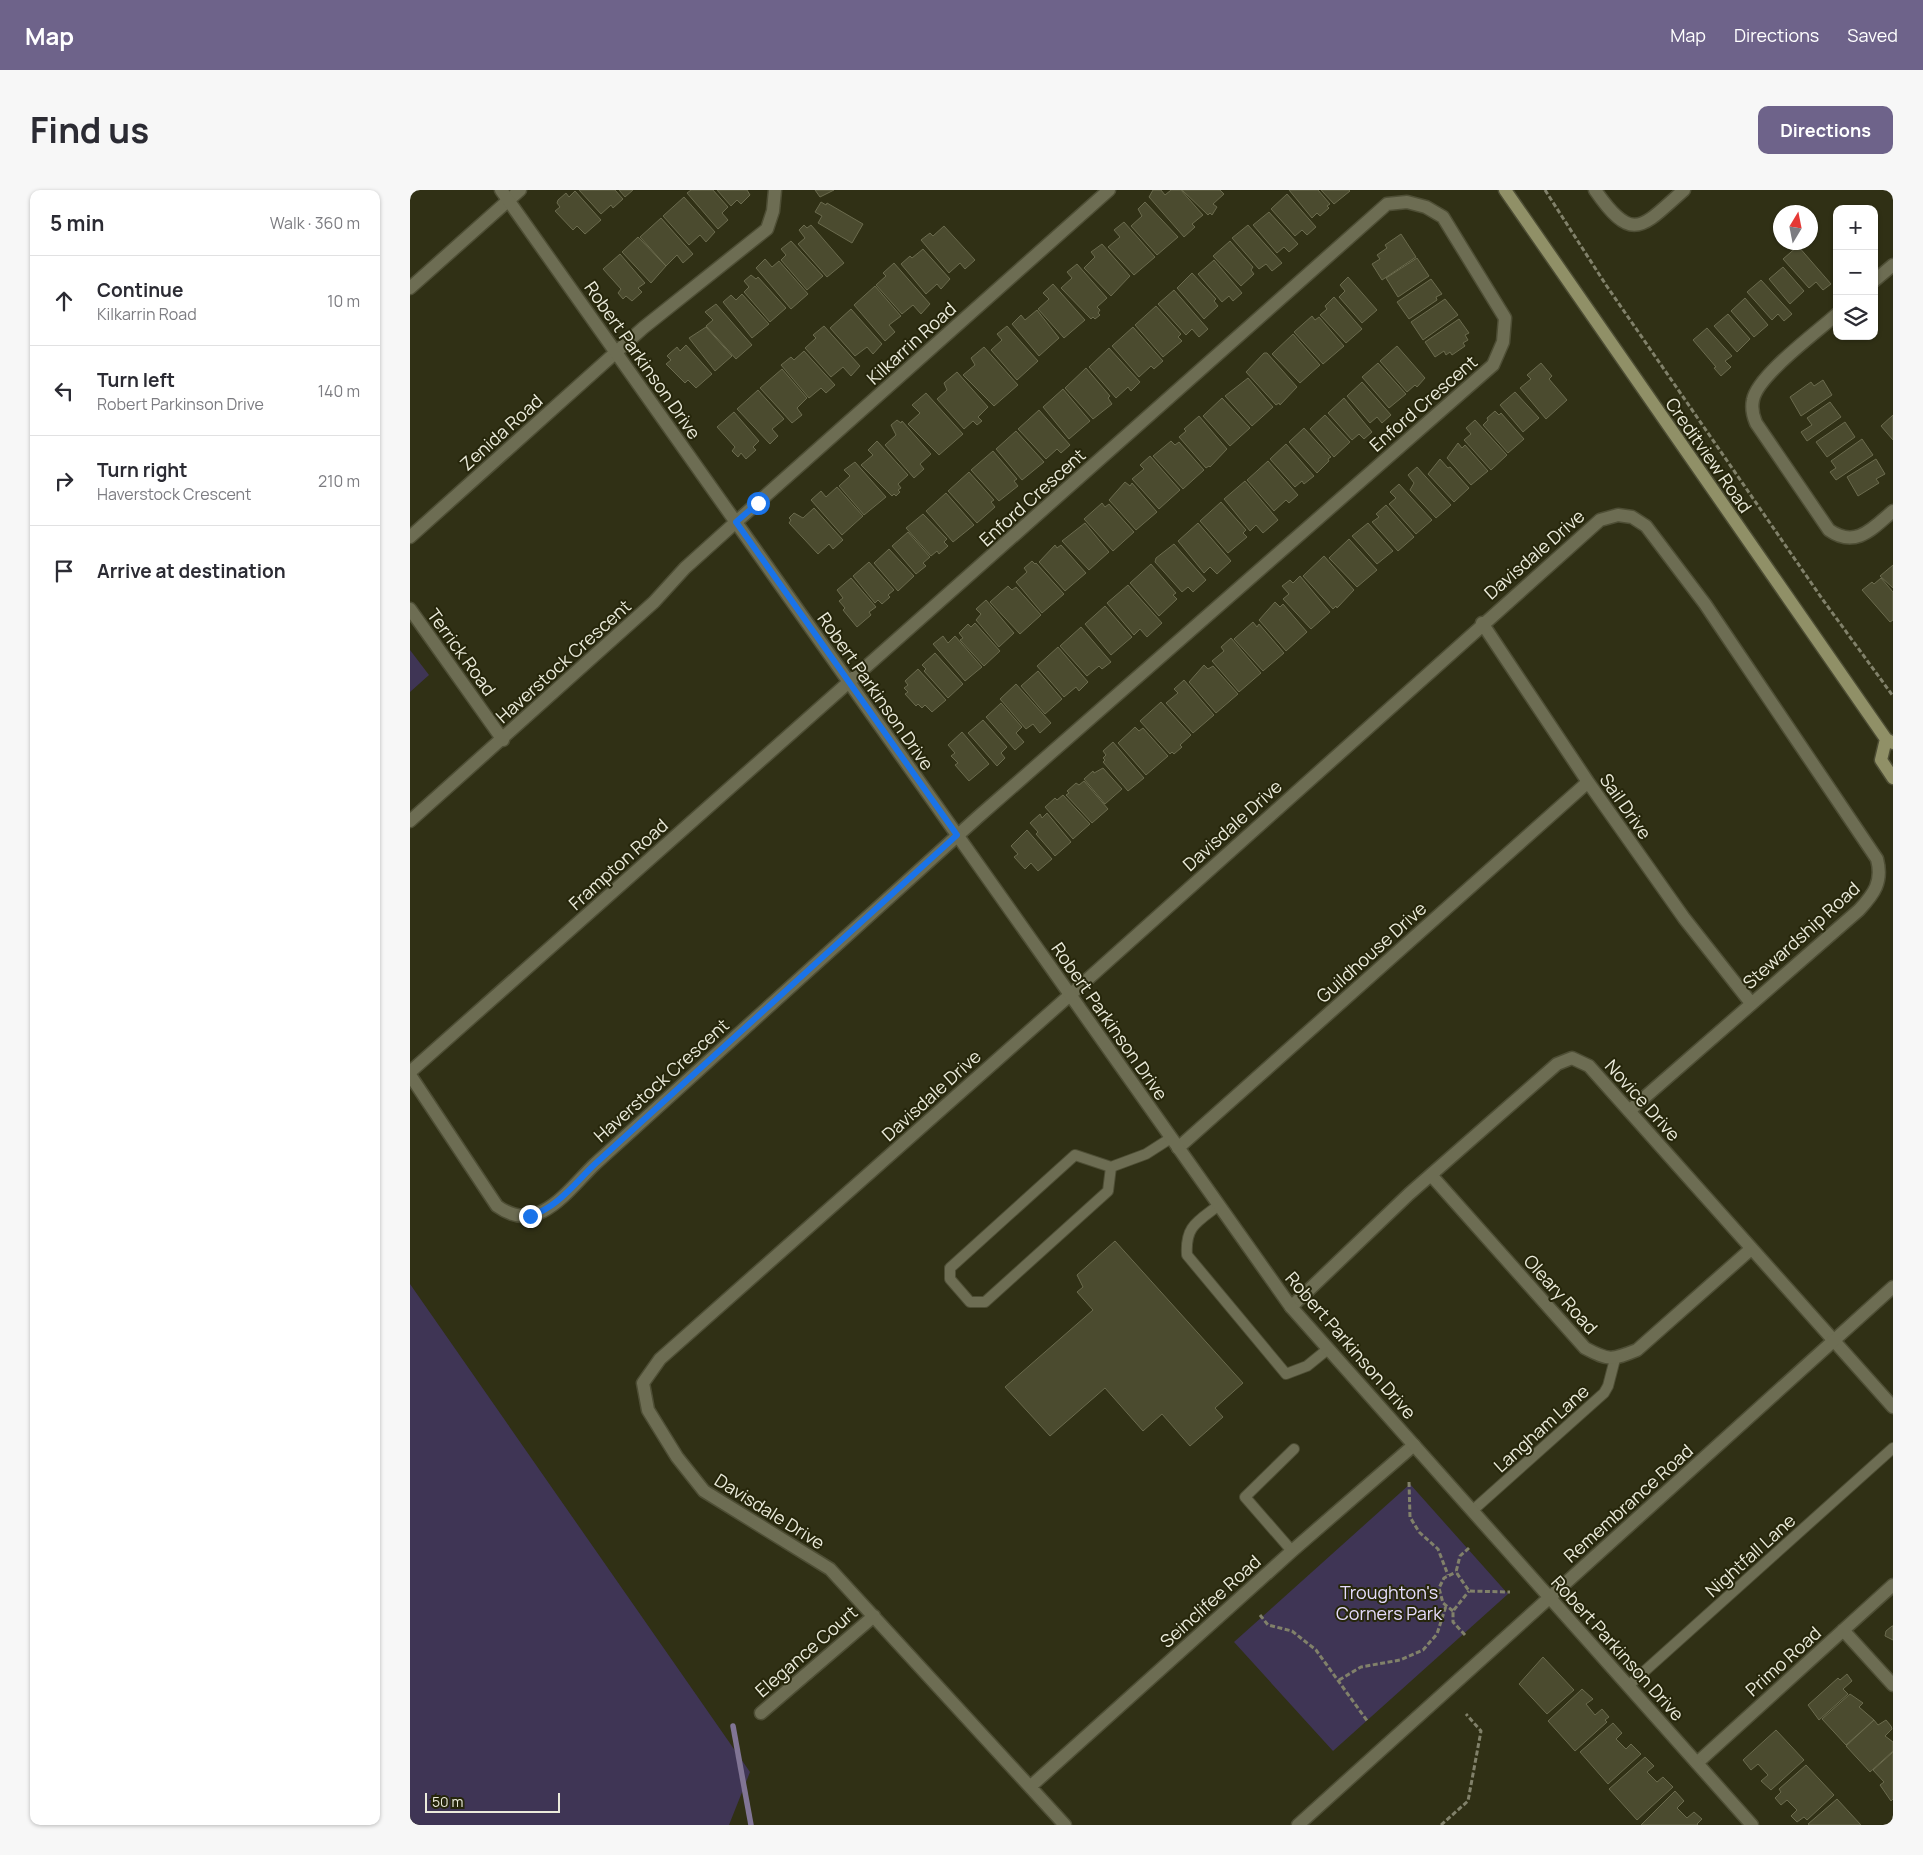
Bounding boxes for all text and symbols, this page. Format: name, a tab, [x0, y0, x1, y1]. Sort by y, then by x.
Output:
text: Map	[25, 19, 74, 52]
text: Map	[1670, 23, 1706, 47]
text: Directions	[1734, 23, 1819, 47]
text: Saved	[1847, 23, 1898, 47]
text: Find us	[30, 106, 149, 154]
button: Directions	[1758, 106, 1893, 154]
north arrow	[1773, 205, 1818, 250]
map controls	[1833, 205, 1878, 340]
button: +	[1833, 205, 1878, 250]
text: 5 min	[50, 209, 104, 237]
text: Walk · 360 m	[270, 212, 360, 234]
button: −	[1833, 250, 1878, 295]
street label: Robert Parkinson Drive	[579, 276, 707, 444]
text: Continue	[97, 277, 183, 303]
icon: ahead	[50, 287, 78, 315]
text: 10 m	[327, 290, 360, 312]
button: layers	[1833, 295, 1878, 340]
street label: Kilkarrin Road	[861, 297, 961, 389]
text: Kilkarrin Road	[97, 303, 197, 325]
street label: Enford Crescent	[1364, 350, 1482, 456]
text: Turn left	[97, 367, 175, 393]
icon: left	[50, 377, 78, 405]
text: 140 m	[318, 380, 360, 402]
street label: Zenida Road	[455, 389, 547, 475]
text: Robert Parkinson Drive	[97, 393, 264, 415]
street label: Creditview Road	[1660, 393, 1758, 517]
street label: Enford Crescent	[974, 443, 1090, 551]
text: Turn right	[97, 457, 187, 483]
icon: right	[50, 467, 78, 495]
text: 210 m	[318, 470, 360, 492]
text: Haverstock Crescent	[97, 483, 252, 505]
route start	[747, 492, 770, 515]
street label: Davisdale Drive	[1479, 504, 1589, 604]
icon: arrive	[50, 557, 78, 585]
text: Arrive at destination	[97, 558, 286, 584]
street label: Haverstock Crescent	[490, 594, 636, 728]
street label: Terrick Road	[422, 604, 502, 700]
street label: Robert Parkinson Drive	[812, 607, 940, 775]
street label: Sail Drive	[1595, 768, 1657, 844]
street label: Davisdale Drive	[1177, 774, 1287, 876]
street label: Frampton Road	[563, 813, 673, 915]
street label: Stewardship Road	[1737, 876, 1865, 994]
street label: Guildhouse Drive	[1311, 896, 1431, 1008]
street label: Robert Parkinson Drive	[1046, 937, 1174, 1105]
street label: Haverstock Crescent	[588, 1013, 734, 1147]
street label: Davisdale Drive	[876, 1044, 986, 1146]
street label: Novice Drive	[1600, 1054, 1686, 1146]
route end	[519, 1205, 542, 1228]
street label: Oleary Road	[1519, 1249, 1603, 1339]
street label: Robert Parkinson Drive	[1280, 1266, 1422, 1424]
street label: Langham Lane	[1488, 1379, 1594, 1477]
street label: Remembrance Road	[1558, 1438, 1698, 1568]
street label: Davisdale Drive	[710, 1468, 830, 1554]
street label: Nightfall Lane	[1700, 1508, 1800, 1602]
street label: Seinclifee Road	[1154, 1549, 1266, 1653]
street label: Robert Parkinson Drive	[1546, 1570, 1690, 1726]
park label: Troughton's Corners Park	[1336, 1580, 1443, 1625]
street label: Elegance Court	[750, 1600, 862, 1702]
street label: Primo Road	[1740, 1621, 1826, 1701]
scale bar	[425, 1790, 560, 1813]
text: 50 m	[432, 1792, 463, 1811]

